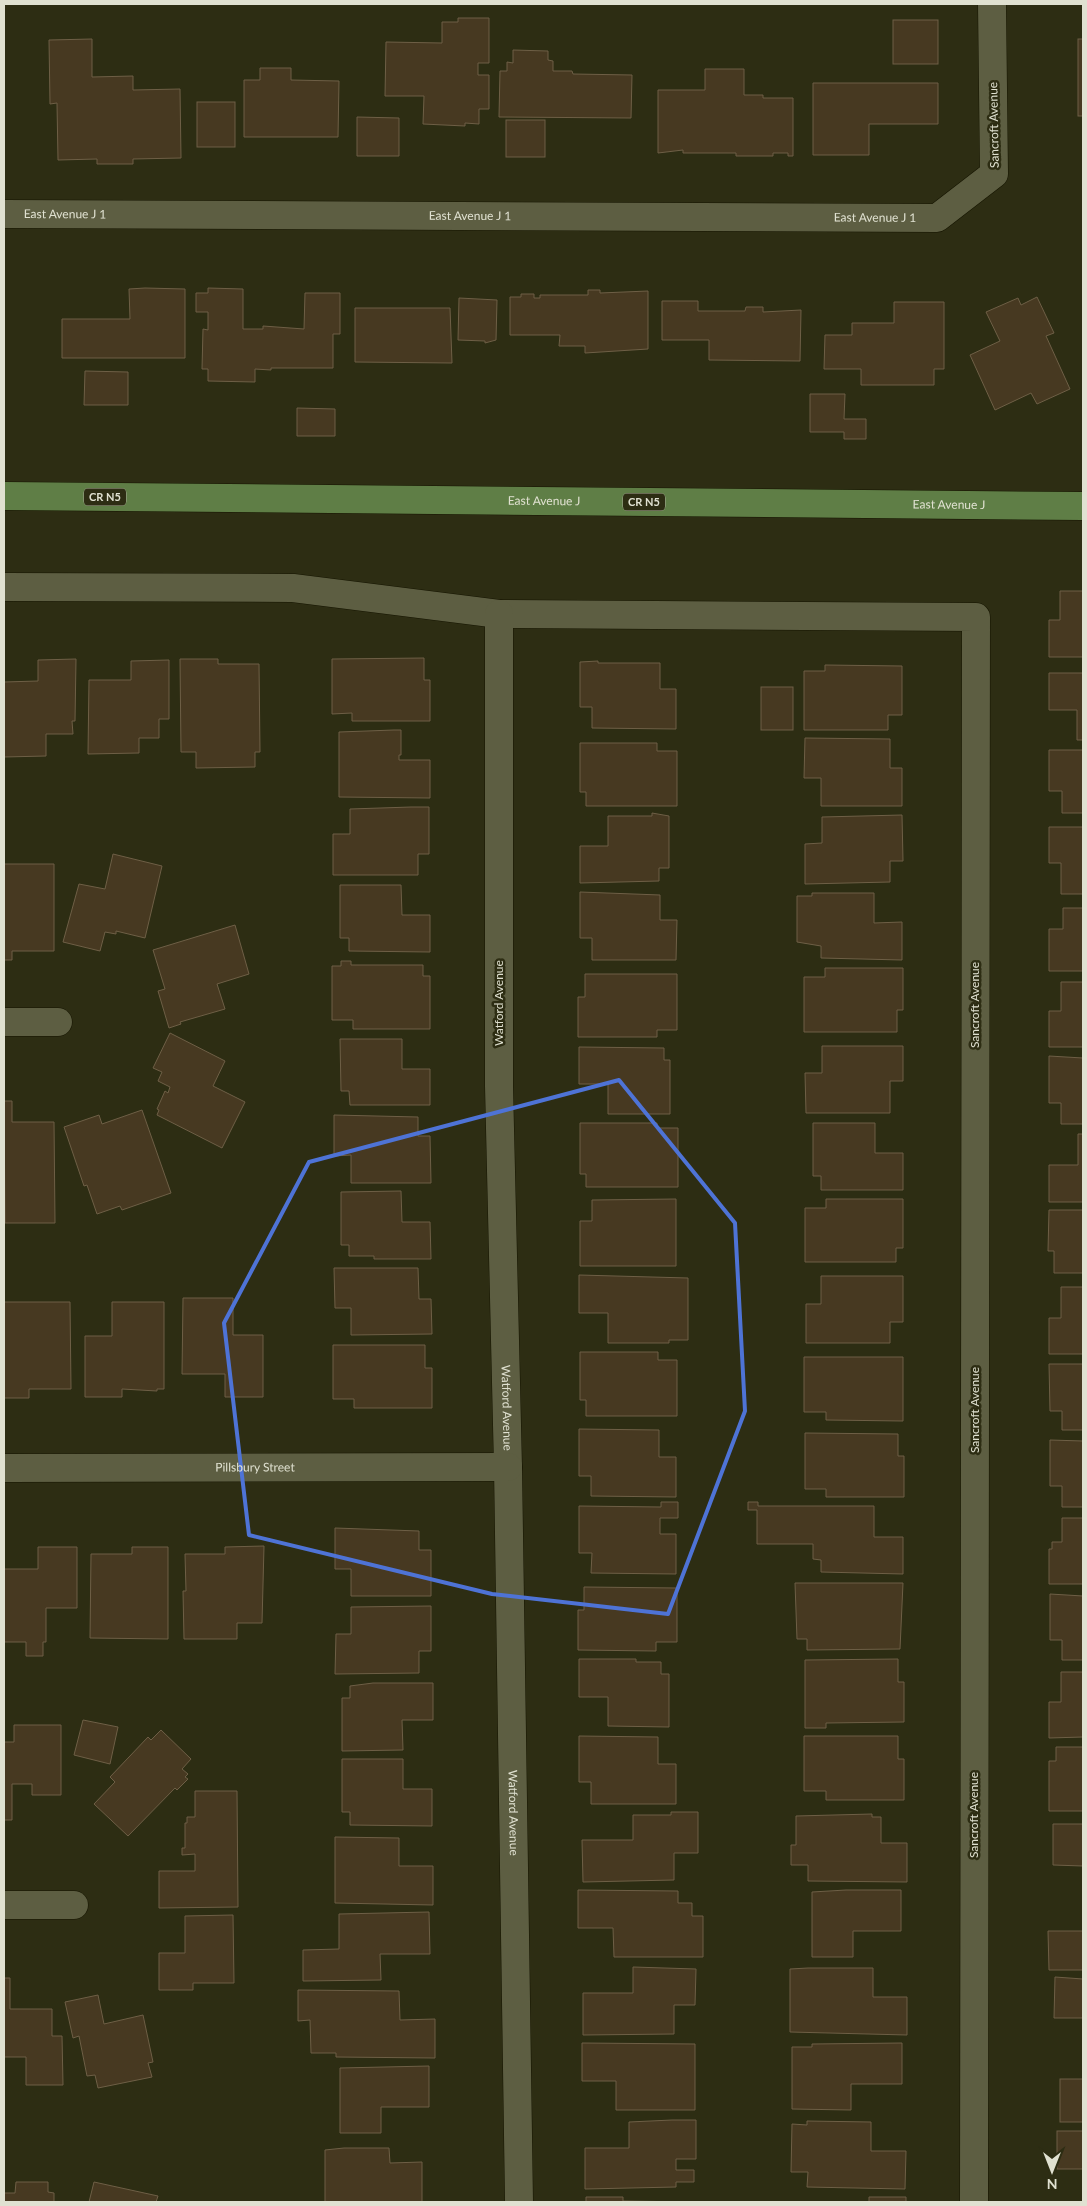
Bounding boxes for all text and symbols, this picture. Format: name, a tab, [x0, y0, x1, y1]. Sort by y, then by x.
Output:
street label: Sancroft Avenue	[985, 82, 1002, 168]
street label: East Avenue J 1	[24, 206, 106, 221]
street label: East Avenue J 1	[429, 208, 511, 223]
street label: East Avenue J 1	[834, 210, 916, 225]
road number: CR N5	[84, 488, 126, 506]
street label: East Avenue J	[508, 493, 580, 508]
road number: CR N5	[623, 494, 665, 511]
street label: East Avenue J	[913, 496, 985, 512]
street label: Watford Avenue	[491, 960, 506, 1046]
street label: Sancroft Avenue	[967, 962, 982, 1048]
street label: Watford Avenue	[499, 1365, 516, 1451]
street label: Sancroft Avenue	[967, 1367, 982, 1453]
street label: Pillsbury Street	[215, 1459, 295, 1475]
street label: Watford Avenue	[506, 1770, 522, 1856]
street label: Sancroft Avenue	[966, 1772, 981, 1858]
north arrow	[1027, 2146, 1077, 2196]
text: N	[1047, 2176, 1057, 2193]

